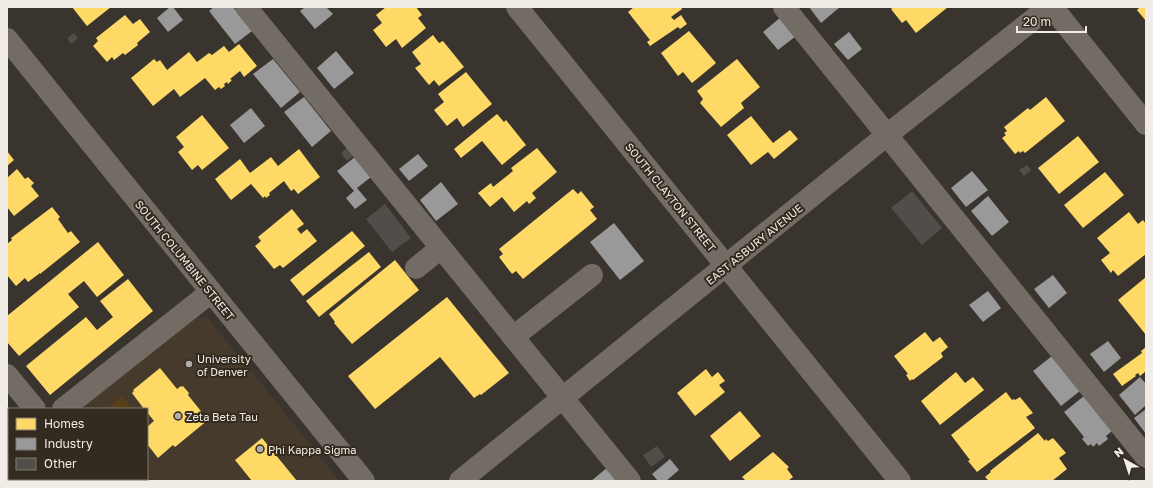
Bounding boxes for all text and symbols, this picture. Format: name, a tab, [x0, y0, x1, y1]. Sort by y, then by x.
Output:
scale bar	[1017, 8, 1086, 34]
text: 20 m	[1023, 14, 1051, 29]
street label: SOUTH CLAYTON STREET	[623, 140, 719, 254]
street label: SOUTH COLUMBINE STREET	[133, 197, 237, 323]
street label: EAST ASBURY AVENUE	[703, 201, 805, 287]
place label: University of Denver	[197, 352, 251, 378]
marker: University of Denver	[184, 359, 194, 369]
legend	[8, 408, 148, 480]
place label: Zeta Beta Tau	[186, 410, 258, 423]
marker: Zeta Beta Tau	[173, 411, 183, 421]
text: Homes	[44, 416, 84, 431]
text: Industry	[44, 436, 93, 451]
north arrow	[1105, 440, 1145, 480]
place label: Phi Kappa Sigma	[268, 443, 357, 456]
marker: Phi Kappa Sigma	[255, 444, 265, 454]
text: N	[1111, 444, 1126, 460]
text: Other	[44, 456, 77, 471]

